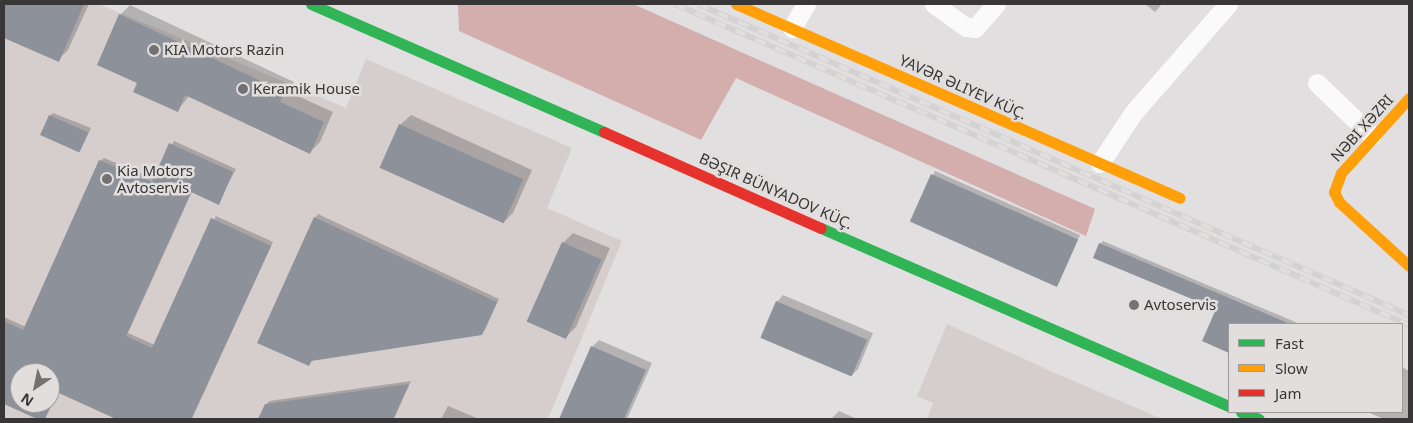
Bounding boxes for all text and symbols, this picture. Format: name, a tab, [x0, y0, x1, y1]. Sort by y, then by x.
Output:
place label: KIA Motors Razin	[164, 41, 284, 59]
marker: KIA Motors Razin	[148, 44, 160, 56]
street label: YAVƏR ƏLIYEV KÜÇ.	[897, 51, 1029, 123]
place label: Keramik House	[253, 80, 360, 98]
marker: Keramik House	[237, 83, 249, 95]
street label: NƏBI XƏZRI	[1327, 91, 1397, 165]
street label: BƏŞIR BÜNYADOV KÜÇ.	[697, 149, 855, 233]
place label: Kia Motors Avtoservis	[117, 161, 193, 196]
marker: Kia Motors Avtoservis	[101, 173, 113, 185]
place label: Avtoservis	[1144, 296, 1216, 314]
marker: Avtoservis	[1128, 299, 1140, 311]
legend	[1228, 323, 1403, 413]
text: Fast	[1275, 333, 1304, 353]
text: Slow	[1275, 358, 1308, 378]
north arrow	[10, 363, 60, 413]
text: Jam	[1275, 383, 1302, 403]
text: N	[17, 389, 37, 411]

